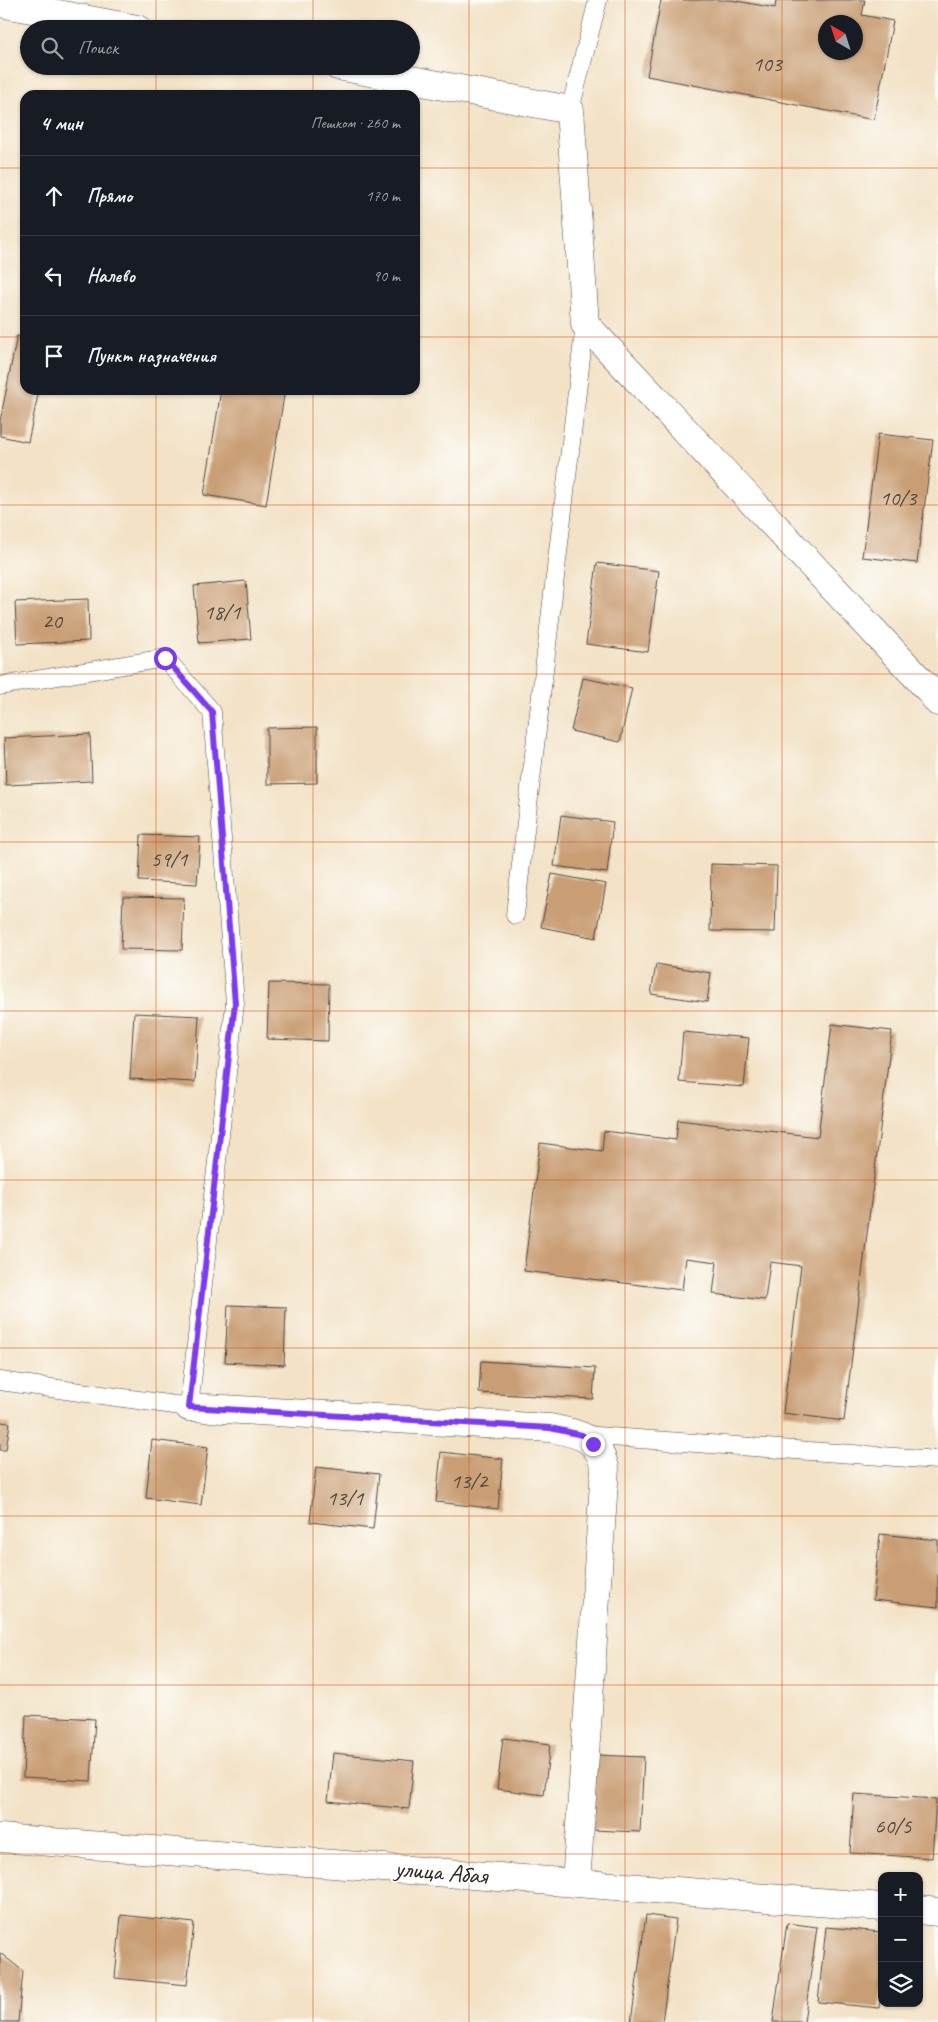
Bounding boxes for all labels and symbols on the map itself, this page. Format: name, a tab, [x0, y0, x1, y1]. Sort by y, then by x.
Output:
north arrow	[818, 15, 863, 60]
house number: 103	[752, 50, 784, 78]
house number: 10/3	[880, 484, 919, 512]
house number: 18/1	[204, 598, 242, 626]
house number: 20	[42, 607, 64, 635]
route start	[154, 647, 177, 670]
house number: 59/1	[151, 845, 189, 873]
route end	[582, 1433, 605, 1456]
house number: 13/2	[451, 1467, 490, 1495]
house number: 13/1	[327, 1484, 365, 1512]
house number: 60/5	[875, 1812, 913, 1840]
street label: улица Абая	[391, 1852, 491, 1892]

